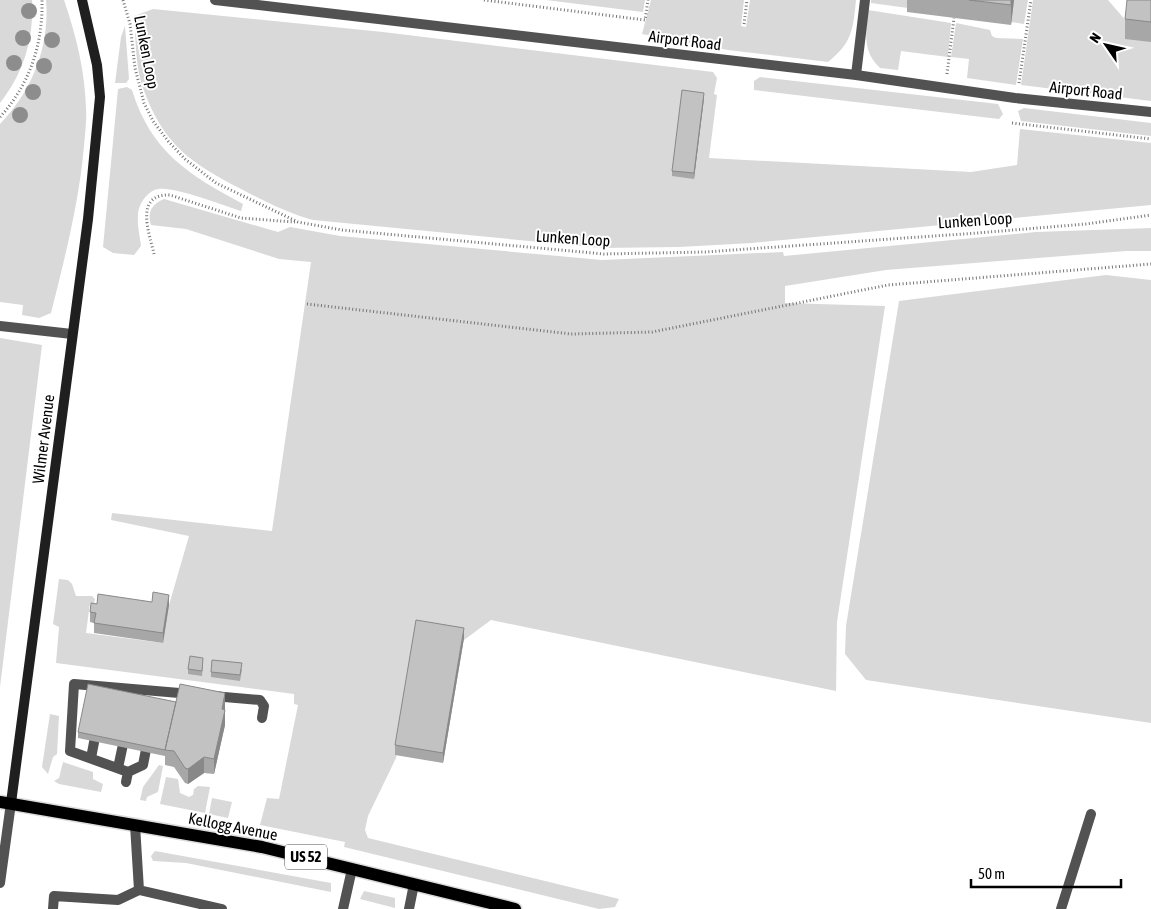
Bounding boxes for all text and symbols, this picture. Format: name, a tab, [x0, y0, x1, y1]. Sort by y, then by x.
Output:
street label: Lunken Loop	[130, 14, 163, 90]
north arrow	[1081, 20, 1131, 70]
street label: Airport Road	[647, 27, 722, 54]
text: N	[1086, 30, 1104, 46]
street label: Airport Road	[1049, 77, 1123, 104]
street label: Lunken Loop	[937, 208, 1013, 233]
street label: Lunken Loop	[535, 226, 611, 251]
street label: Wilmer Avenue	[29, 393, 57, 485]
street label: Kellogg Avenue	[187, 809, 279, 844]
road number: US 52	[285, 844, 327, 870]
scale bar	[971, 856, 1121, 888]
text: 50 m	[978, 865, 1005, 882]

